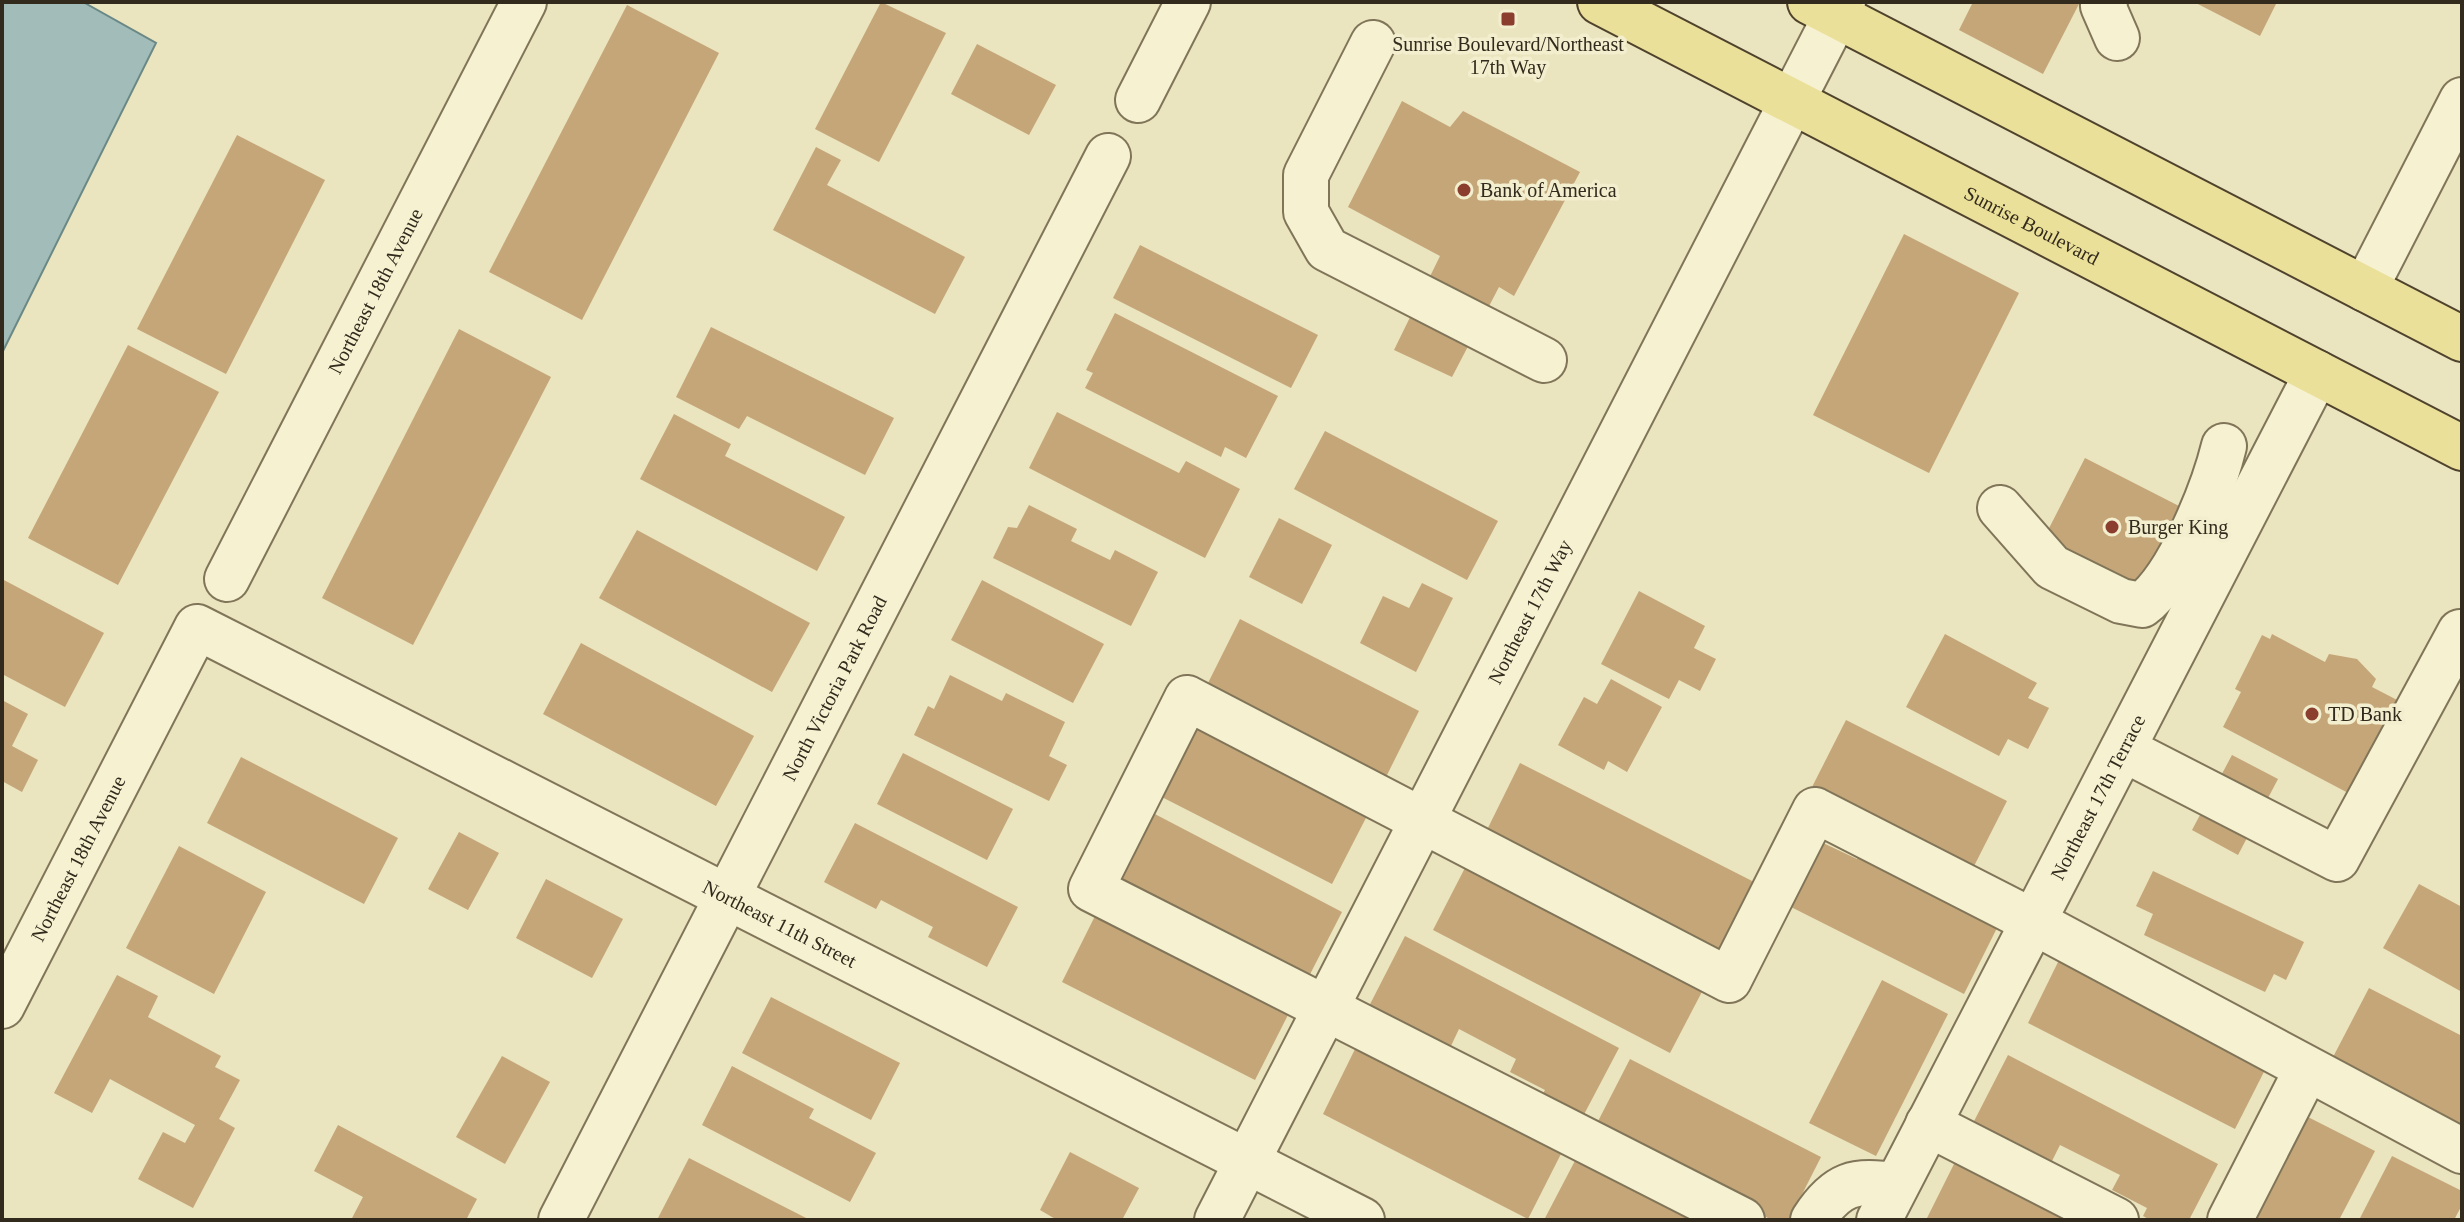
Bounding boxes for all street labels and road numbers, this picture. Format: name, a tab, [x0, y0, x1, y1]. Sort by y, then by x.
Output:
street label: Sunrise Boulevard	[1961, 181, 2103, 269]
street label: Northeast 18th Avenue	[324, 204, 427, 377]
street label: Northeast 17th Way	[1483, 536, 1577, 687]
street label: North Victoria Park Road	[778, 592, 891, 784]
street label: Northeast 17th Terrace	[2046, 711, 2149, 883]
street label: Northeast 18th Avenue	[26, 772, 130, 945]
street label: Northeast 11th Street	[699, 875, 860, 972]

